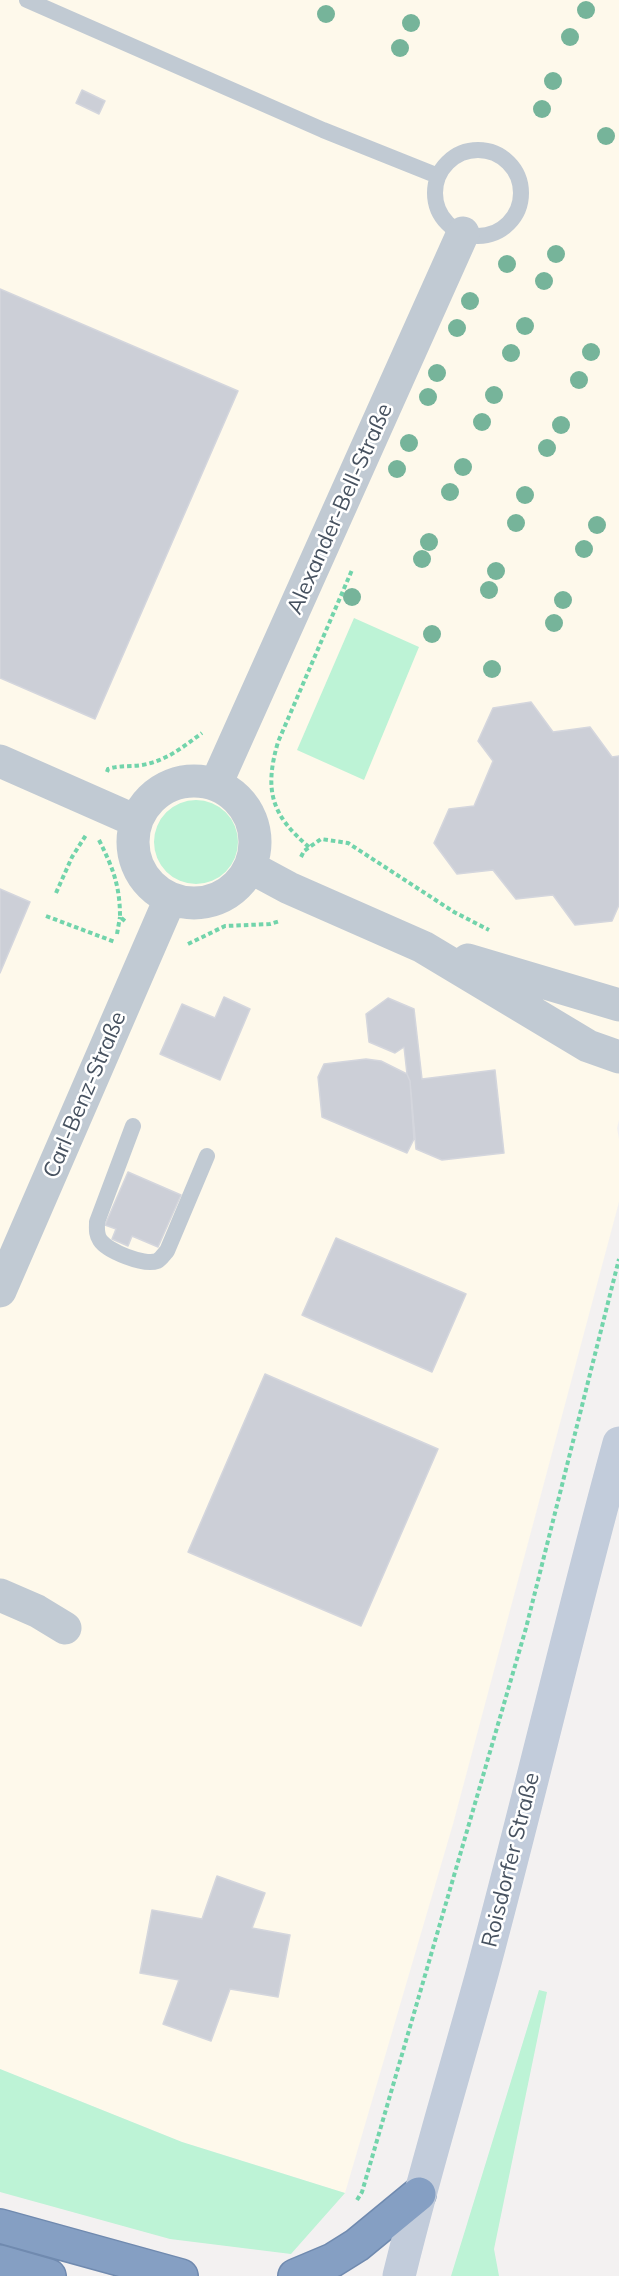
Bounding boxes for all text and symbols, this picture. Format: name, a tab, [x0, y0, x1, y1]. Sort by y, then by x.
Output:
street label: Alexander-Bell-Straße	[282, 400, 398, 618]
street label: Carl-Benz-Straße	[38, 1008, 132, 1182]
street label: Roisdorfer Straße	[477, 1770, 545, 1950]

